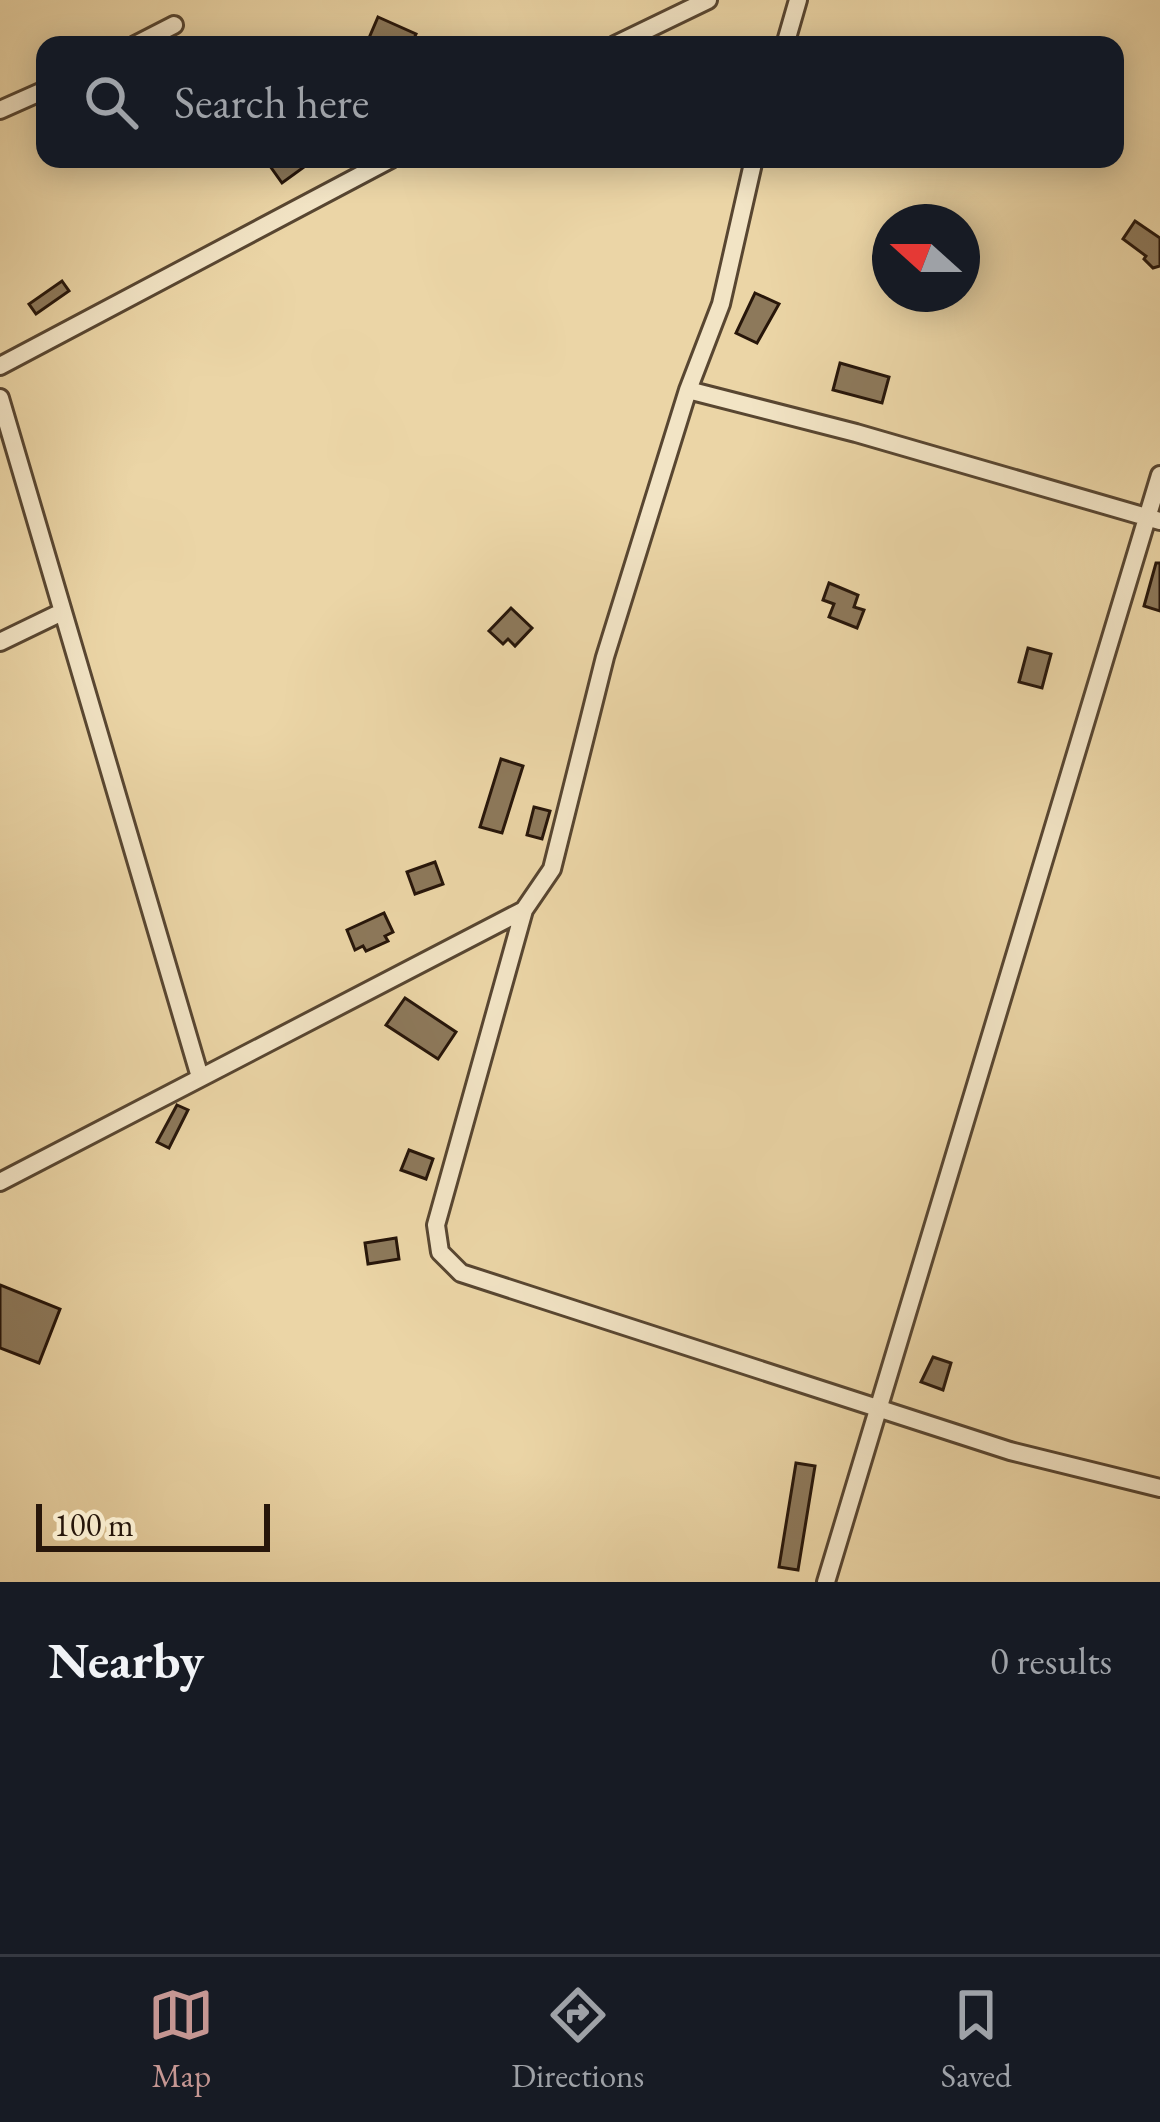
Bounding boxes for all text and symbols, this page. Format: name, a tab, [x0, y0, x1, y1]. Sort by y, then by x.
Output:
search box	[36, 36, 1124, 168]
icon: search	[78, 69, 144, 135]
text: Search here	[174, 73, 369, 131]
north arrow	[872, 204, 980, 312]
scale bar	[36, 1498, 270, 1551]
text: 100 m	[54, 1503, 134, 1546]
text: Nearby	[48, 1627, 204, 1693]
text: 0 results	[990, 1635, 1112, 1686]
tab: Map	[148, 1982, 214, 2097]
tab: Directions	[511, 1982, 644, 2097]
tab: Saved	[941, 1982, 1012, 2097]

